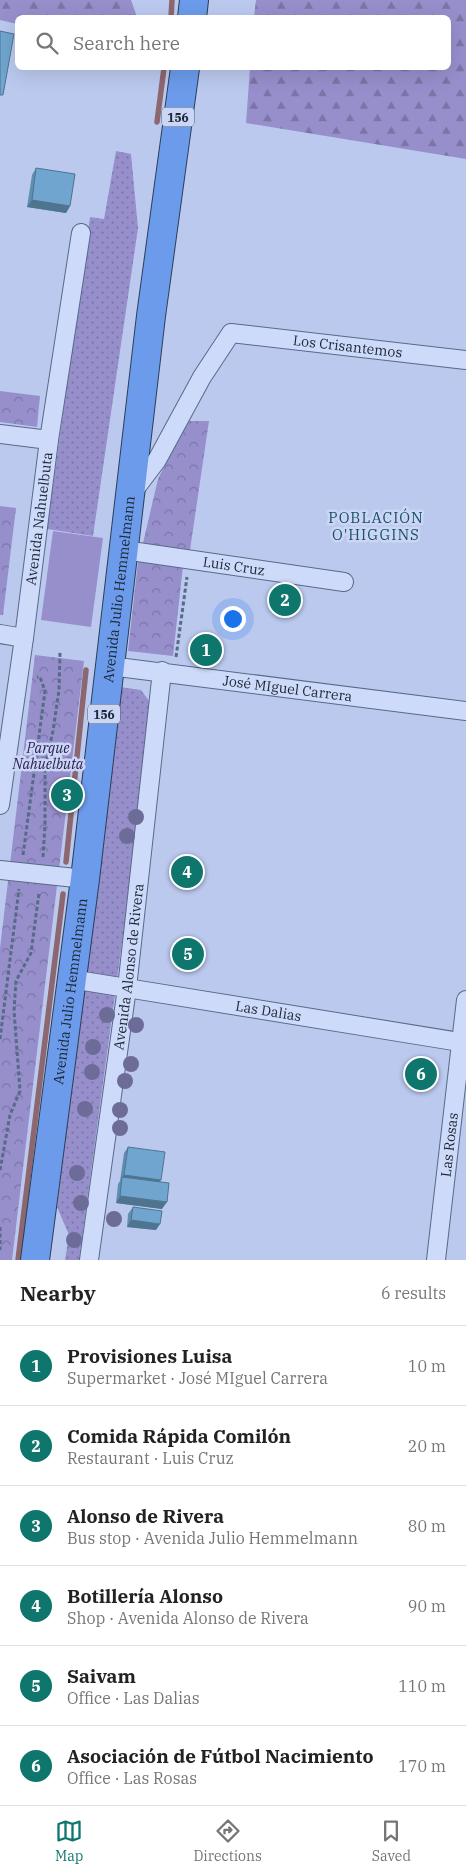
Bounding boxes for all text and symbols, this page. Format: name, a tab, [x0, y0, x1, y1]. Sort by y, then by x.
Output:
search box	[15, 15, 451, 70]
icon: search	[33, 29, 61, 57]
text: Search here	[73, 31, 180, 55]
road number: 156	[162, 108, 194, 126]
street label: Los Crisantemos	[292, 331, 403, 362]
street label: Avenida Nahuelbuta	[22, 451, 56, 586]
street label: Avenida Julio Hemmelmann	[99, 495, 139, 683]
district label: POBLACIÓN O'HIGGINS	[328, 508, 424, 544]
street label: Luis Cruz	[202, 553, 266, 579]
pin: 2	[269, 581, 301, 619]
your location	[220, 606, 246, 632]
pin: 1	[190, 631, 222, 669]
street label: José MIguel Carrera	[222, 671, 354, 706]
road number: 156	[88, 704, 120, 724]
park label: Parque Nahuelbuta	[12, 739, 84, 773]
pin: 3	[51, 776, 83, 814]
pin: 4	[171, 853, 203, 891]
street label: Avenida Alonso de Rivera	[109, 882, 148, 1051]
street label: Avenida Julio Hemmelmann	[49, 897, 91, 1085]
pin: 5	[172, 935, 204, 973]
street label: Las Dalias	[234, 997, 303, 1025]
pin: 6	[405, 1055, 437, 1093]
street label: Las Rosas	[437, 1112, 462, 1178]
text: Nearby	[20, 1279, 96, 1307]
text: 6 results	[381, 1283, 446, 1303]
text: Provisiones Luisa	[67, 1344, 232, 1368]
text: 1	[31, 1356, 41, 1376]
text: 10 m	[408, 1356, 446, 1376]
text: Supermarket · José MIguel Carrera	[67, 1368, 328, 1388]
text: Comida Rápida Comilón	[67, 1424, 291, 1448]
text: 2	[31, 1436, 41, 1456]
text: 20 m	[408, 1436, 446, 1456]
text: Restaurant · Luis Cruz	[67, 1448, 234, 1468]
text: Alonso de Rivera	[67, 1504, 224, 1528]
text: 3	[31, 1516, 41, 1536]
text: 80 m	[408, 1516, 446, 1536]
text: Bus stop · Avenida Julio Hemmelmann	[67, 1528, 358, 1548]
text: Botillería Alonso	[67, 1584, 223, 1608]
text: 4	[31, 1596, 41, 1616]
text: 90 m	[408, 1596, 446, 1616]
text: Shop · Avenida Alonso de Rivera	[67, 1608, 309, 1628]
text: Saivam	[67, 1664, 136, 1688]
text: 5	[31, 1676, 41, 1696]
text: 110 m	[398, 1676, 446, 1696]
text: Office · Las Dalias	[67, 1688, 200, 1708]
text: Asociación de Fútbol Nacimiento	[67, 1744, 374, 1768]
text: 6	[31, 1756, 41, 1776]
text: 170 m	[398, 1756, 446, 1776]
text: Office · Las Rosas	[67, 1768, 197, 1788]
tab: Map	[55, 1817, 83, 1865]
tab: Directions	[193, 1817, 262, 1865]
tab: Saved	[372, 1817, 411, 1865]

